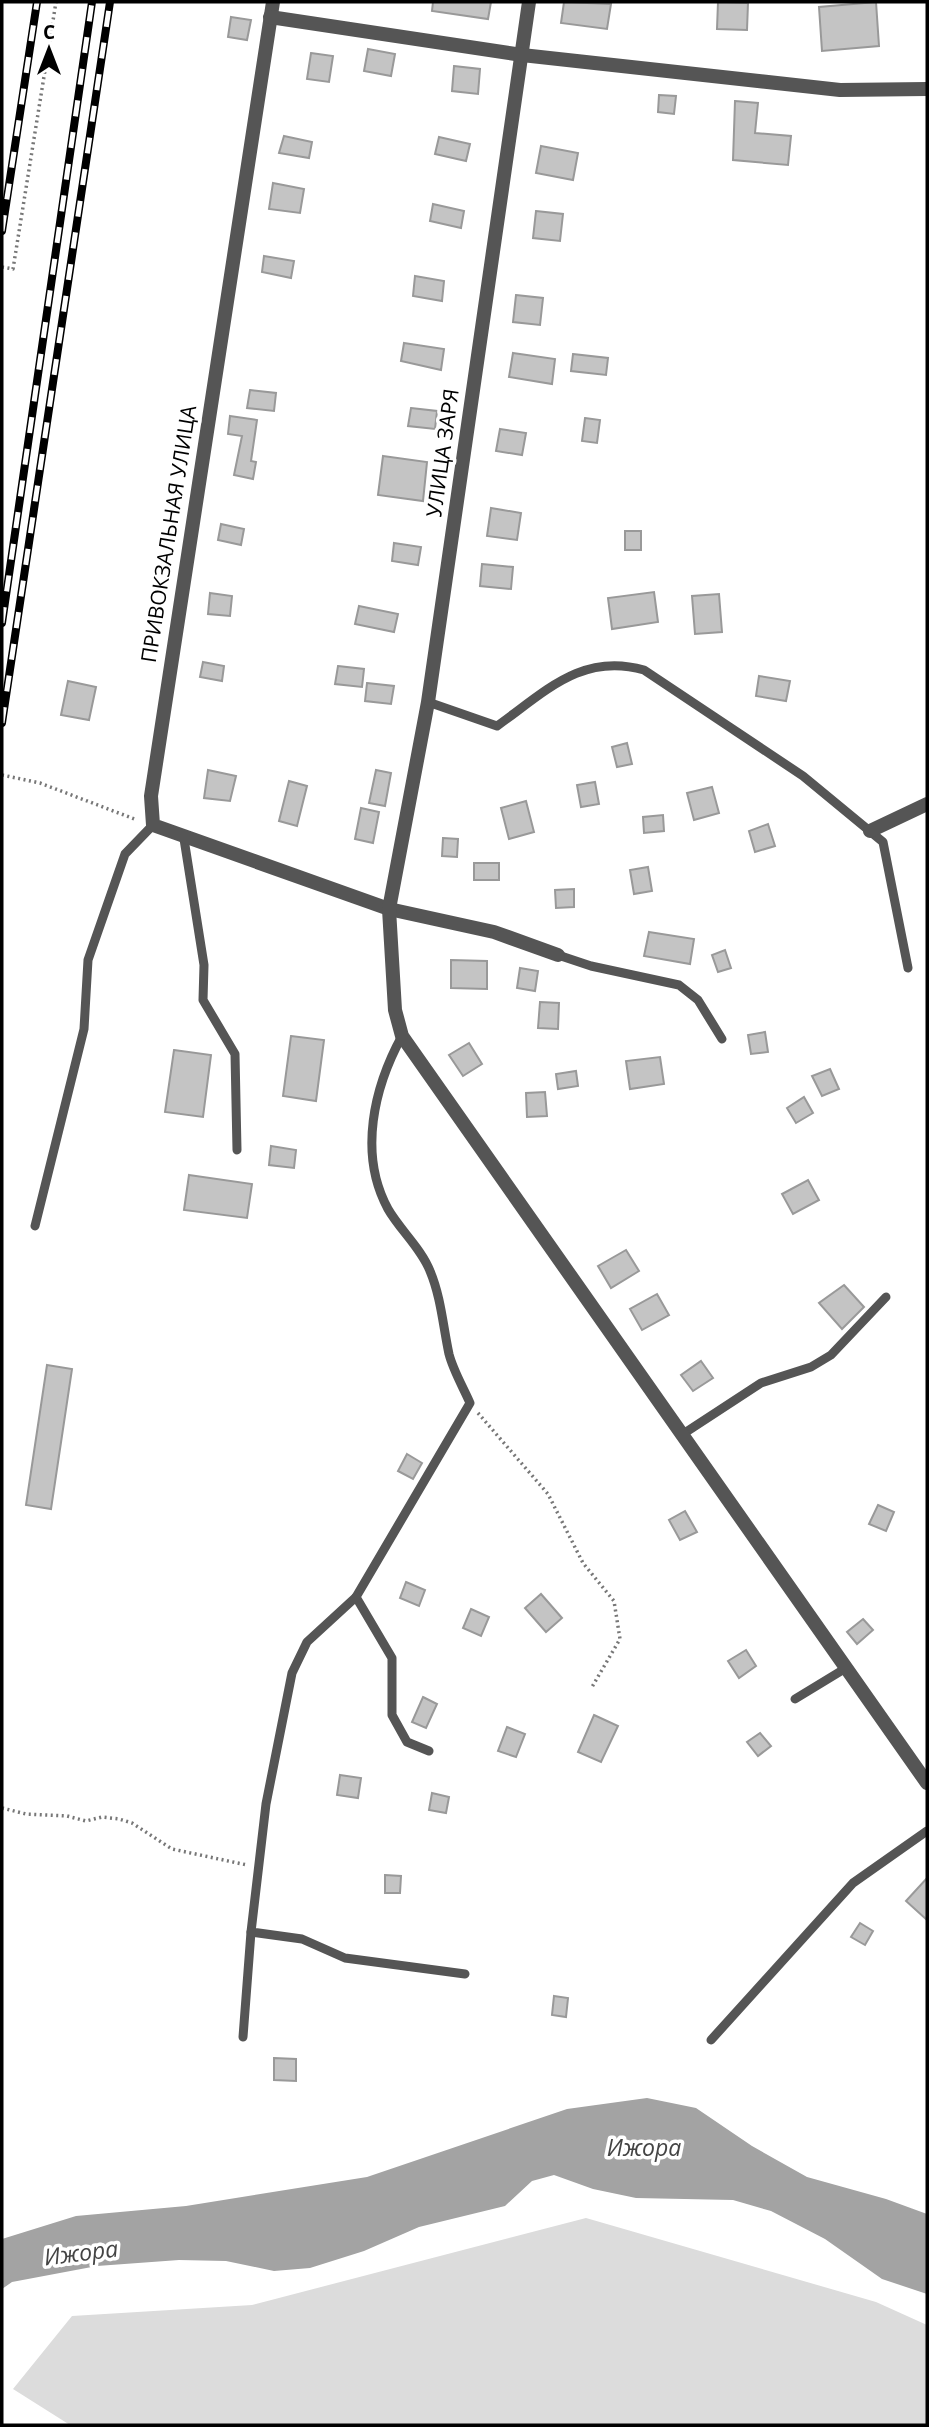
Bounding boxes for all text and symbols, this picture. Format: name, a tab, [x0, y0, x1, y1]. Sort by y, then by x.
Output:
north arrow	[14, 14, 84, 84]
text: С	[43, 19, 55, 45]
street label: УЛИЦА ЗАРЯ	[419, 387, 465, 519]
street label: ПРИВОКЗАЛЬНАЯ УЛИЦА	[134, 402, 202, 665]
water label: Ижора	[607, 2131, 681, 2163]
water label: Ижора	[42, 2232, 120, 2272]

